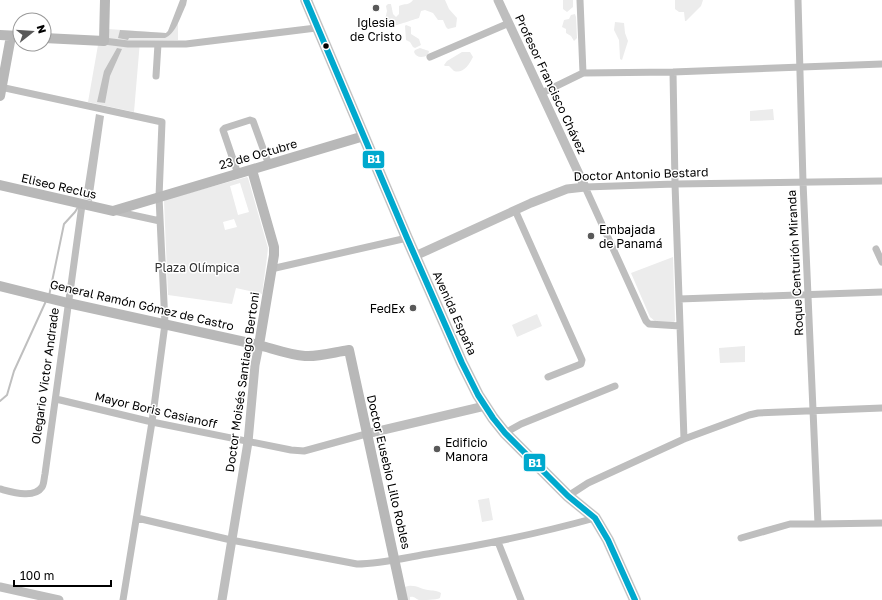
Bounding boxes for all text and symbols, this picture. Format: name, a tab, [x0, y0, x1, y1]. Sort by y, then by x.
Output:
marker: Iglesia de Cristo	[371, 3, 381, 13]
north arrow	[12, 12, 52, 52]
street label: Profesor Francisco Chávez	[512, 12, 590, 156]
place label: Iglesia de Cristo	[350, 15, 402, 44]
text: N	[35, 23, 49, 35]
unlabelled marker	[321, 41, 331, 51]
street label: 23 de Octubre	[217, 136, 299, 172]
line badge: B1	[362, 150, 385, 169]
text: B1	[367, 152, 381, 165]
street label: Doctor Antonio Bestard	[573, 164, 709, 184]
street label: Eliseo Reclus	[20, 170, 98, 202]
street label: Roque Centurión Miranda	[784, 190, 806, 336]
place label: Embajada de Panamá	[599, 222, 662, 251]
marker: Embajada de Panamá	[586, 231, 596, 241]
park label: Plaza Olímpica	[155, 260, 239, 275]
street label: Avenida España	[430, 269, 480, 357]
street label: General Ramón Gómez de Castro	[48, 276, 236, 334]
street label: Doctor Moisés Santiago Bertoni	[222, 291, 262, 473]
place label: FedEx	[370, 301, 405, 316]
marker: FedEx	[408, 303, 418, 313]
street label: Olegario Victor Andrade	[28, 307, 62, 445]
street label: Mayor Boris Casianoff	[93, 389, 219, 432]
street label: Doctor Eusebio Lillo Robles	[364, 393, 414, 551]
place label: Edificio Manora	[445, 435, 488, 464]
marker: Edificio Manora	[432, 444, 442, 454]
line badge: B1	[523, 453, 546, 472]
text: B1	[528, 456, 542, 469]
scale bar	[14, 562, 111, 588]
text: 100 m	[20, 568, 54, 583]

